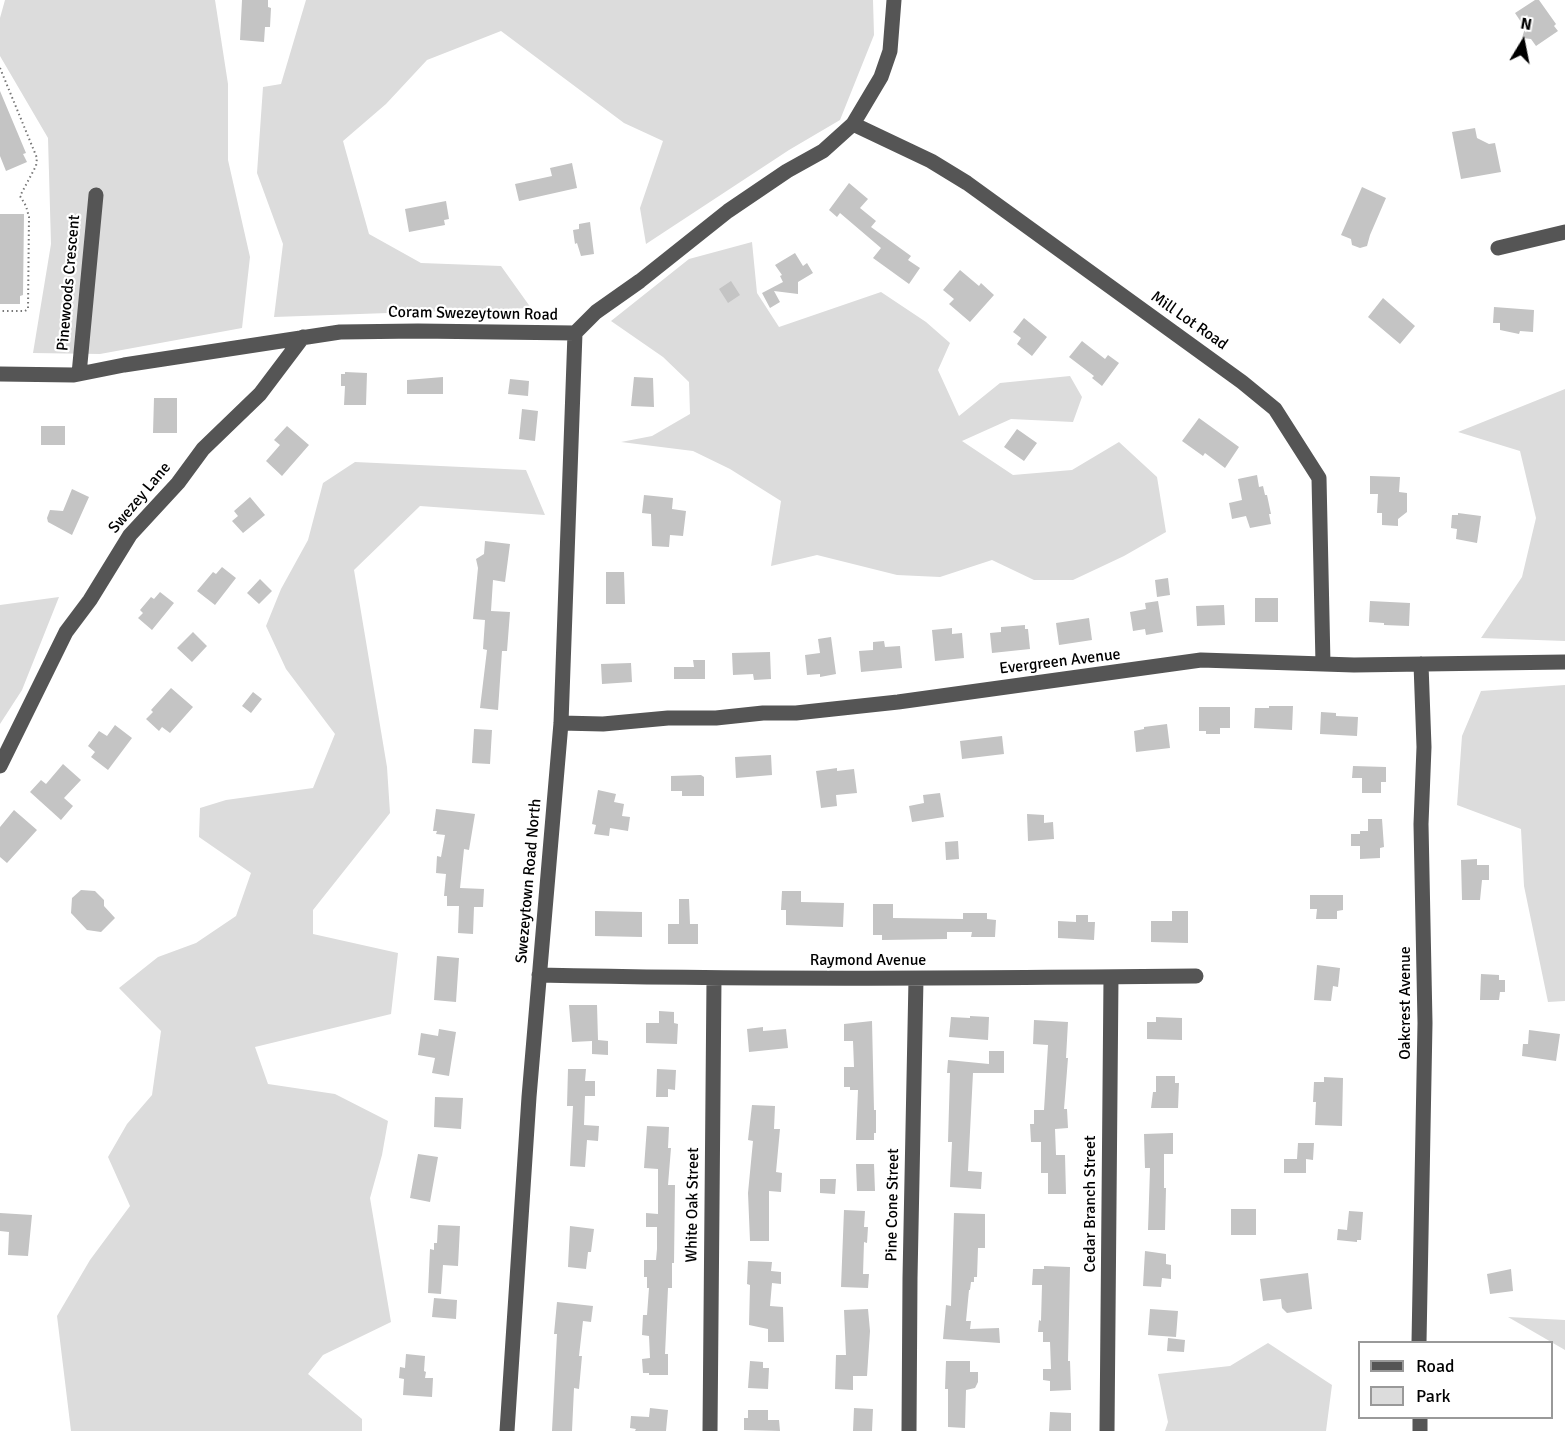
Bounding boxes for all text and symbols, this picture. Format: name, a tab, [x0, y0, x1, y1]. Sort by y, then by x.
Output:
north arrow	[1493, 12, 1553, 72]
text: N	[1519, 13, 1533, 35]
street label: Pinewoods Crescent	[53, 214, 85, 352]
street label: Mill Lot Road	[1147, 287, 1231, 355]
street label: Coram Swezeytown Road	[388, 303, 558, 325]
street label: Swezey Lane	[105, 459, 175, 537]
street label: Evergreen Avenue	[998, 645, 1122, 679]
street label: Swezeytown Road North	[512, 798, 546, 964]
street label: Oakcrest Avenue	[1396, 946, 1416, 1060]
street label: Raymond Avenue	[810, 951, 926, 971]
street label: Cedar Branch Street	[1081, 1135, 1101, 1273]
street label: White Oak Street	[682, 1147, 704, 1263]
street label: Pine Cone Street	[882, 1148, 904, 1262]
legend	[1358, 1341, 1553, 1419]
text: Road	[1416, 1355, 1455, 1377]
text: Park	[1416, 1385, 1451, 1407]

